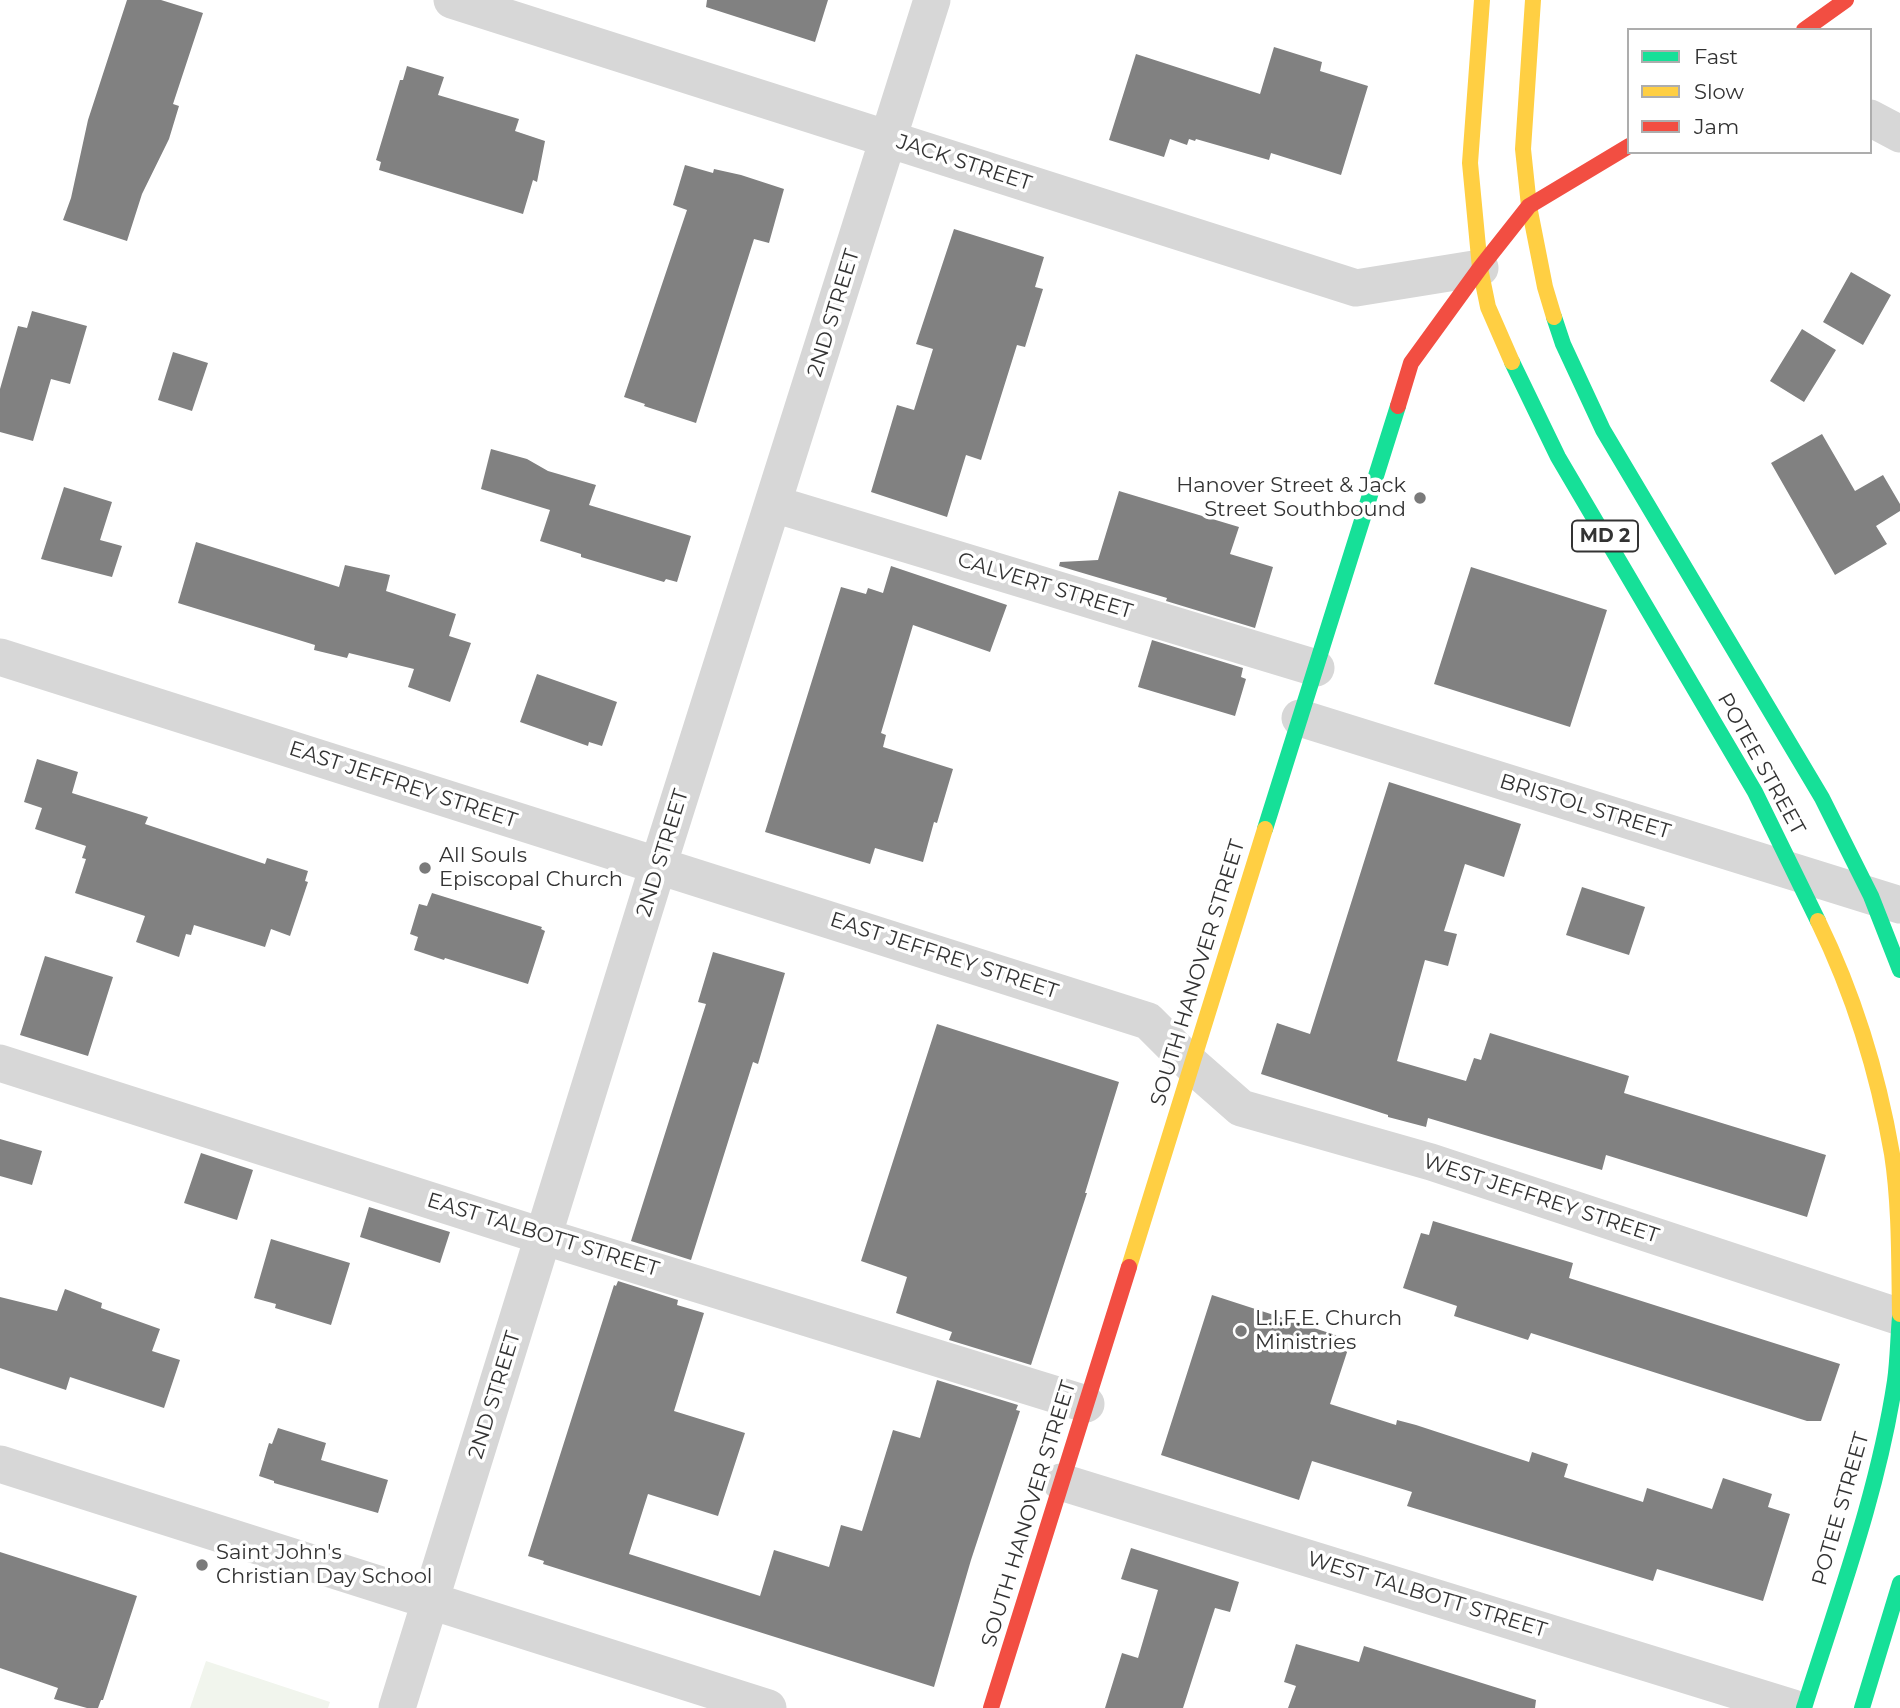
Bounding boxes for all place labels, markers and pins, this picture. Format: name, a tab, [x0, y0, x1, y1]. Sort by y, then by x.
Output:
place label: Hanover Street & Jack Street Southbound	[1176, 473, 1406, 523]
marker: Hanover Street & Jack Street Southbound	[1412, 490, 1428, 506]
place label: All Souls Episcopal Church	[439, 843, 623, 893]
marker: All Souls Episcopal Church	[417, 860, 433, 876]
place label: L.I.F.E. Church Ministries	[1255, 1306, 1402, 1356]
marker: L.I.F.E. Church Ministries	[1233, 1323, 1249, 1339]
place label: Saint John's Christian Day School	[216, 1540, 432, 1590]
marker: Saint John's Christian Day School	[194, 1557, 210, 1573]

